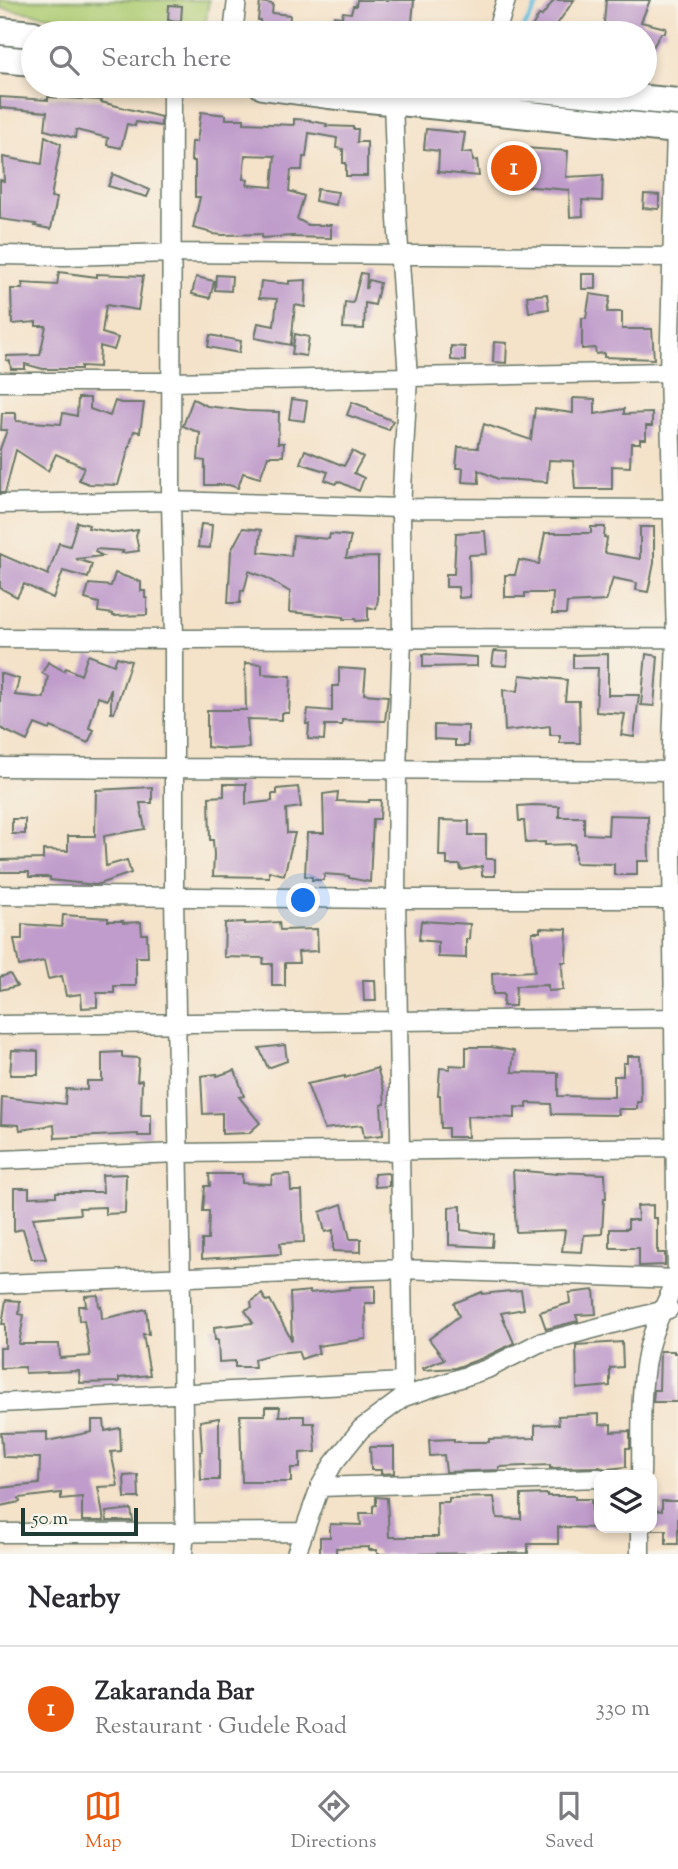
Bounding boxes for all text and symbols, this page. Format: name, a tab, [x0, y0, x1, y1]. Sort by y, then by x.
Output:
search box	[21, 21, 657, 98]
icon: search	[45, 41, 83, 79]
text: Search here	[101, 41, 231, 78]
pin: 1	[491, 142, 537, 194]
your location	[286, 883, 320, 917]
map controls	[594, 1470, 657, 1533]
button: layers	[594, 1470, 657, 1533]
scale bar	[21, 1505, 138, 1537]
text: 50 m	[32, 1506, 68, 1533]
text: Nearby	[28, 1578, 120, 1621]
text: Zakaranda Bar	[95, 1674, 254, 1711]
text: 1	[47, 1693, 55, 1726]
text: 330 m	[596, 1693, 650, 1726]
text: Restaurant · Gudele Road	[95, 1711, 347, 1744]
tab: Map	[84, 1787, 122, 1856]
tab: Directions	[291, 1787, 376, 1856]
tab: Saved	[545, 1787, 594, 1856]

